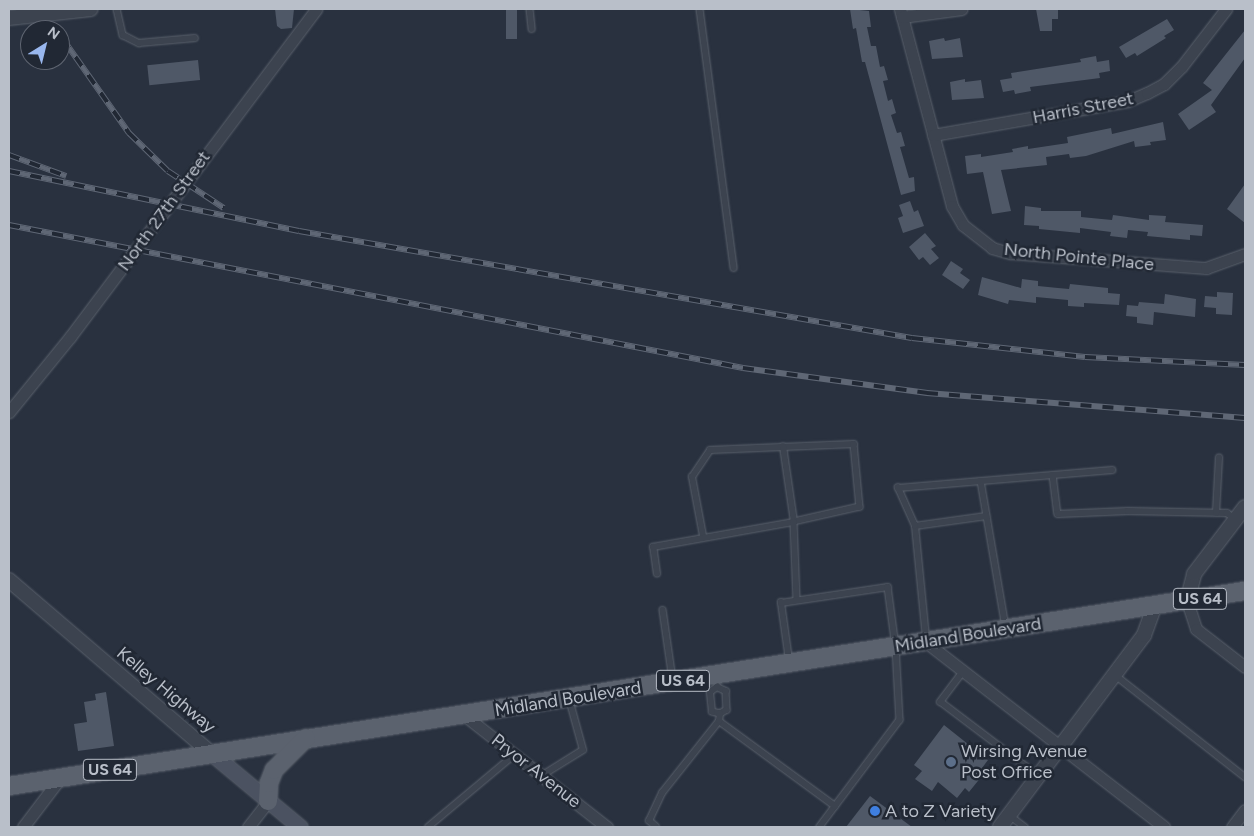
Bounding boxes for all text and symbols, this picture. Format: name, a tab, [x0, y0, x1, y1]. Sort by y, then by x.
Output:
north arrow	[20, 20, 70, 70]
text: N	[44, 23, 63, 43]
street label: Harris Street	[1031, 88, 1135, 128]
street label: North 27th Street	[113, 147, 215, 275]
street label: North Pointe Place	[1003, 238, 1155, 276]
road number: US 64	[1172, 586, 1228, 612]
street label: Midland Boulevard	[893, 613, 1043, 657]
street label: Kelley Highway	[112, 642, 220, 738]
road number: US 64	[656, 668, 710, 694]
street label: Midland Boulevard	[493, 677, 643, 721]
street label: Pryor Avenue	[487, 729, 585, 813]
place label: Wirsing Avenue Post Office	[961, 741, 1087, 784]
road number: US 64	[82, 756, 138, 784]
marker: Wirsing Avenue Post Office	[945, 756, 957, 768]
place label: A to Z Variety	[885, 800, 997, 822]
marker: A to Z Variety	[869, 805, 881, 817]

